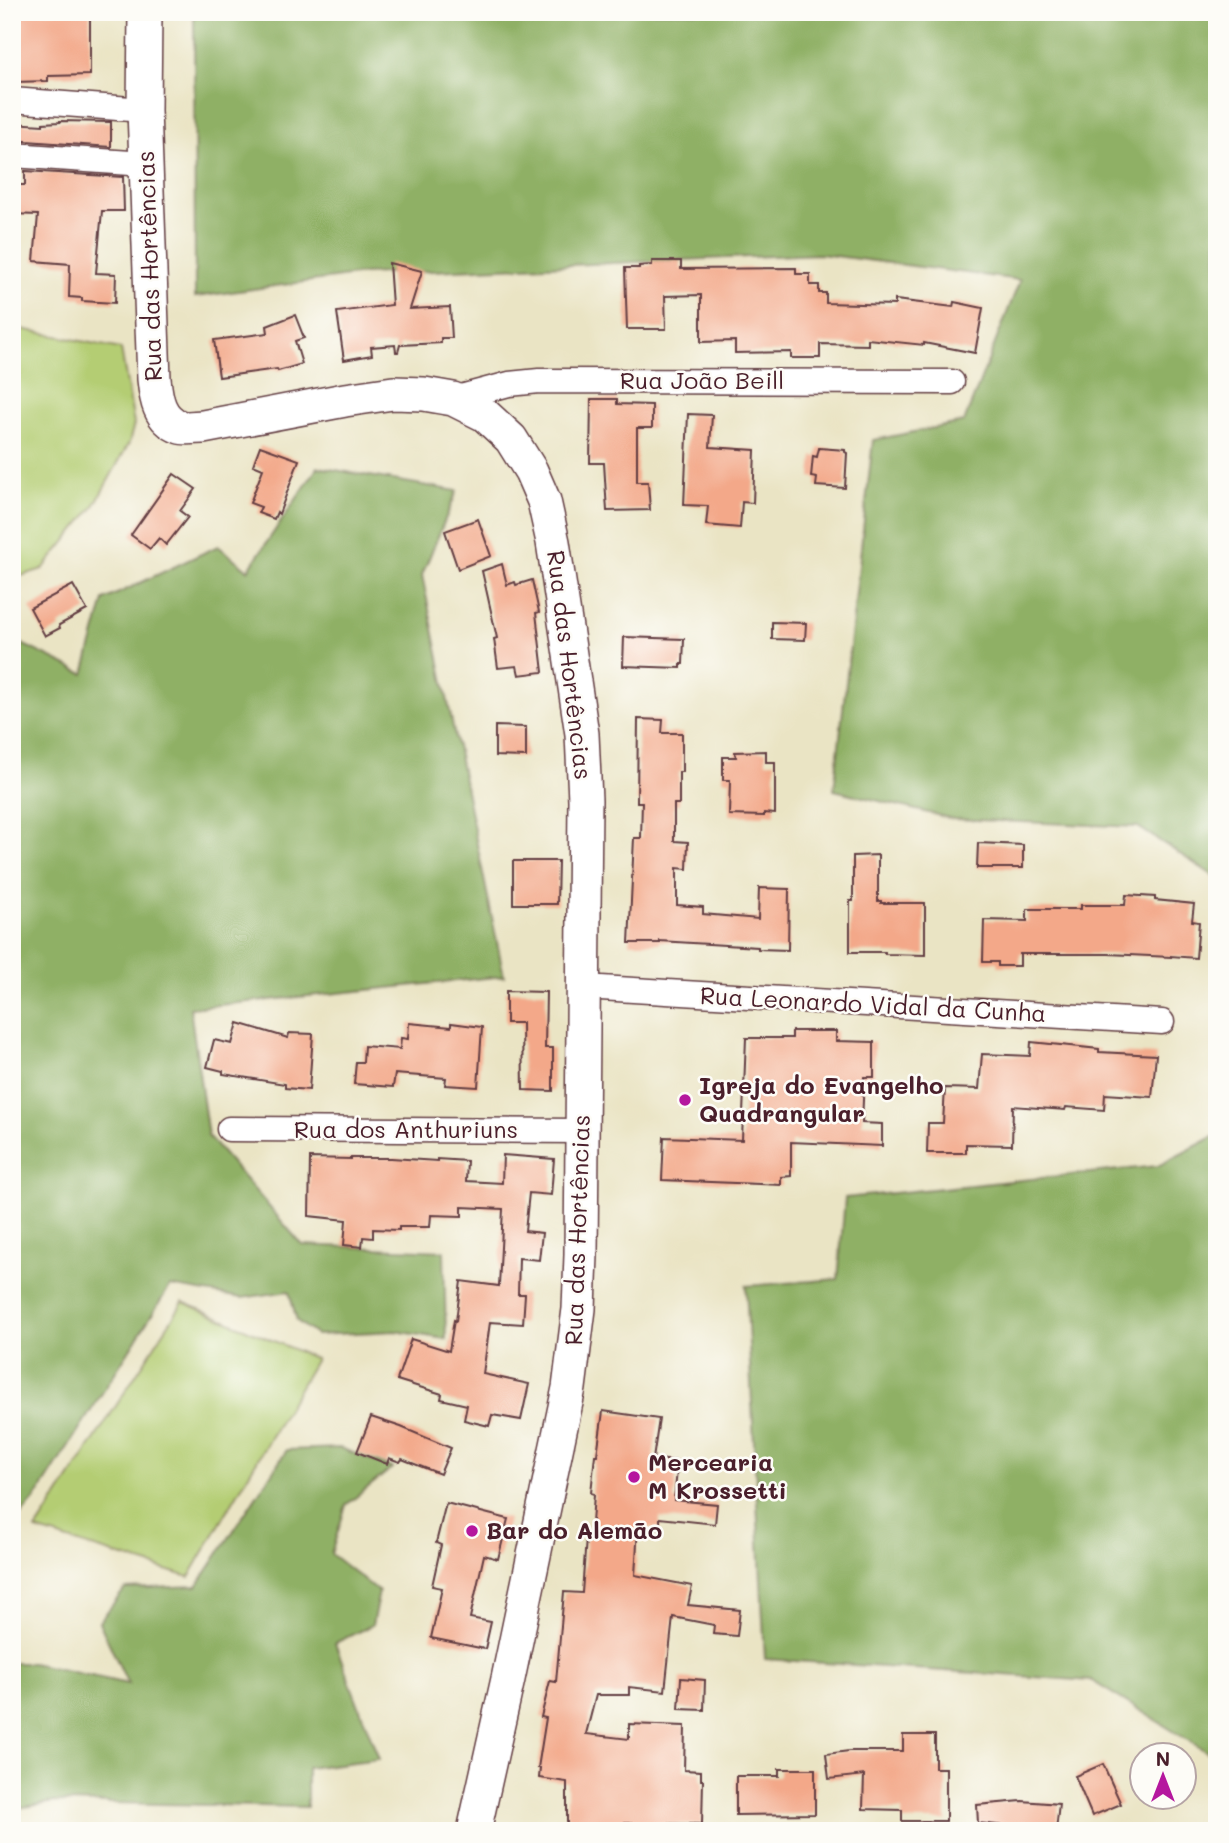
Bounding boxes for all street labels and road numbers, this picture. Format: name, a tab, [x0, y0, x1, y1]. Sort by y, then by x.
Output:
street label: Rua das Hortências	[129, 150, 168, 382]
street label: Rua João Beill	[620, 364, 784, 395]
street label: Rua das Hortências	[541, 548, 600, 781]
street label: Rua Leonardo Vidal da Cunha	[699, 979, 1047, 1028]
street label: Rua dos Anthuriuns	[294, 1113, 518, 1144]
street label: Rua das Hortências	[557, 1114, 596, 1346]

